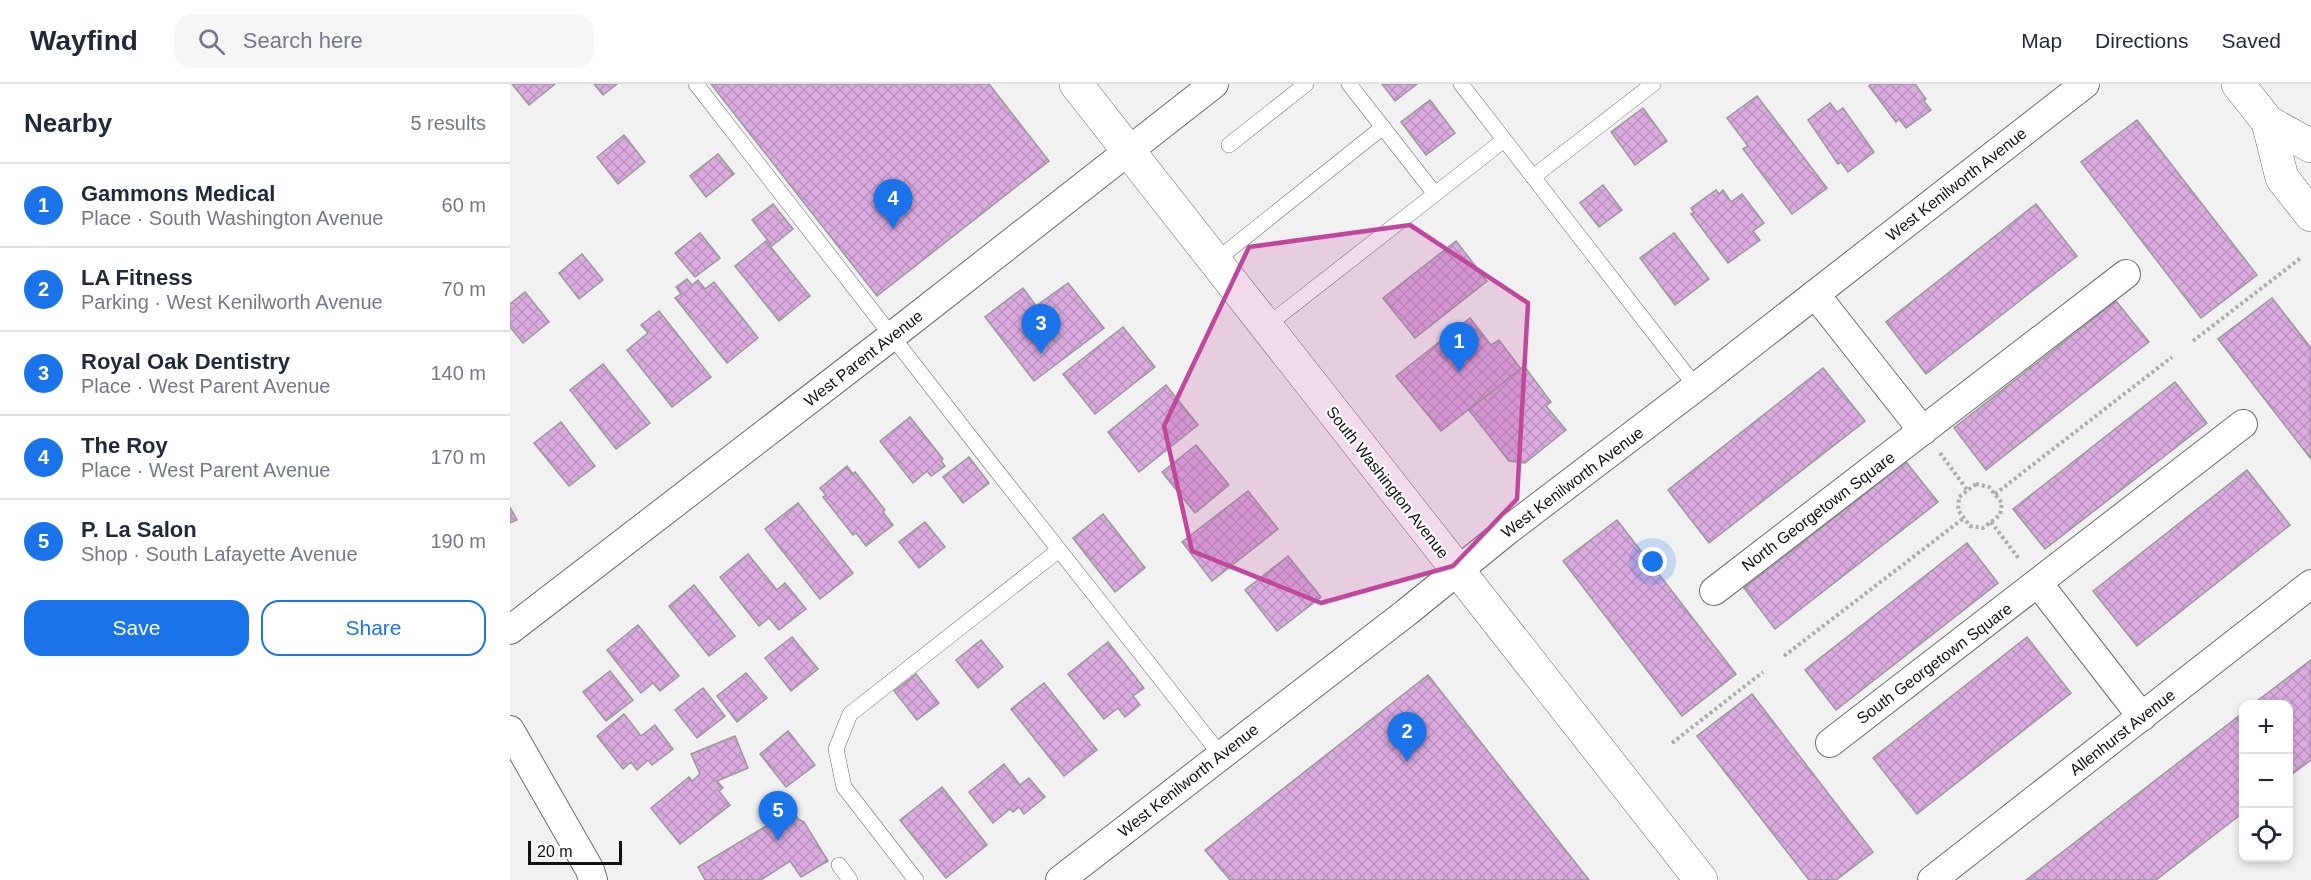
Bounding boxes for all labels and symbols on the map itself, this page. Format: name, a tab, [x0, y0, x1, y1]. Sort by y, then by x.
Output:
street label: West Kenilworth Avenue	[1883, 124, 2030, 244]
pin: 4	[874, 180, 913, 229]
pin: 3	[1022, 304, 1060, 354]
street label: West Parent Avenue	[801, 307, 926, 410]
pin: 1	[1440, 322, 1478, 372]
street label: South Washington Avenue	[1323, 403, 1452, 562]
street label: West Kenilworth Avenue	[1498, 424, 1647, 541]
street label: North Georgetown Square	[1739, 448, 1898, 574]
your location	[1638, 547, 1667, 576]
street label: South Georgetown Square	[1854, 600, 2015, 727]
street label: Allenhurst Avenue	[2066, 686, 2178, 779]
pin: 2	[1388, 712, 1426, 762]
street label: West Kenilworth Avenue	[1115, 720, 1262, 840]
pin: 5	[758, 792, 798, 841]
scale bar	[528, 838, 622, 866]

